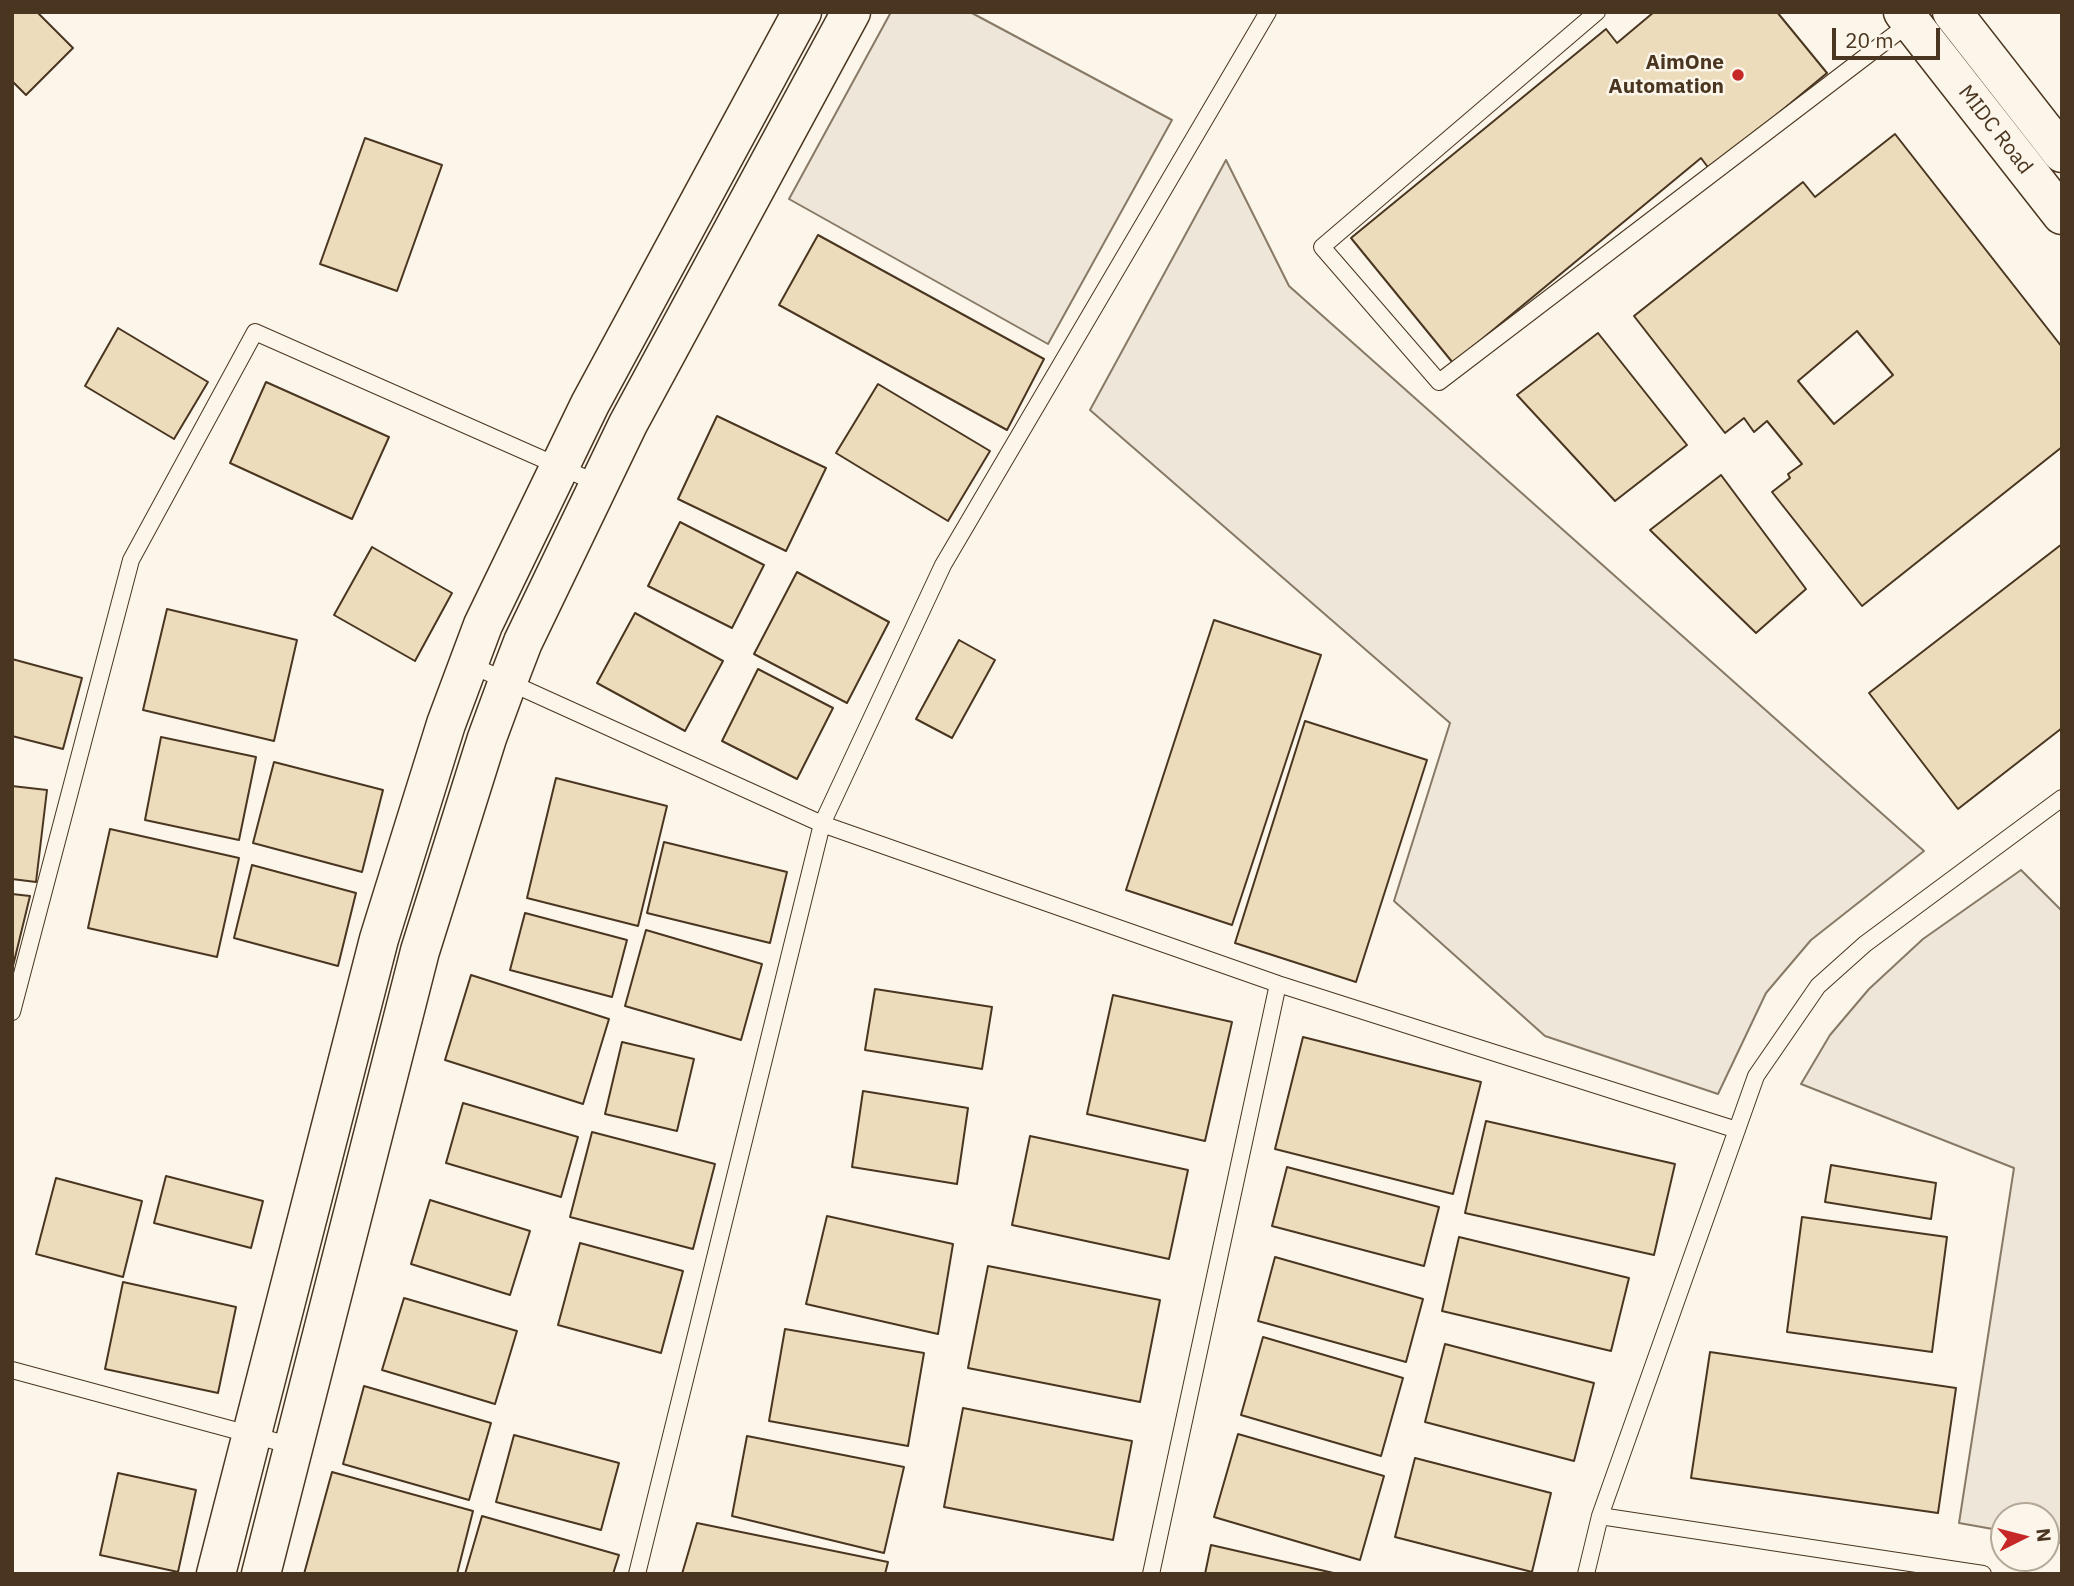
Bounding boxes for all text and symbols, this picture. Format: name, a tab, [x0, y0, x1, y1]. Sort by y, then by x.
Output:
scale bar	[1836, 14, 1944, 58]
text: 20 m	[1845, 26, 1894, 54]
place label: AimOne Automation	[1608, 50, 1724, 100]
marker: AimOne Automation	[1730, 67, 1746, 83]
street label: MIDC Road	[1952, 81, 2038, 179]
north arrow	[1990, 1502, 2060, 1572]
text: N	[2031, 1527, 2057, 1543]

